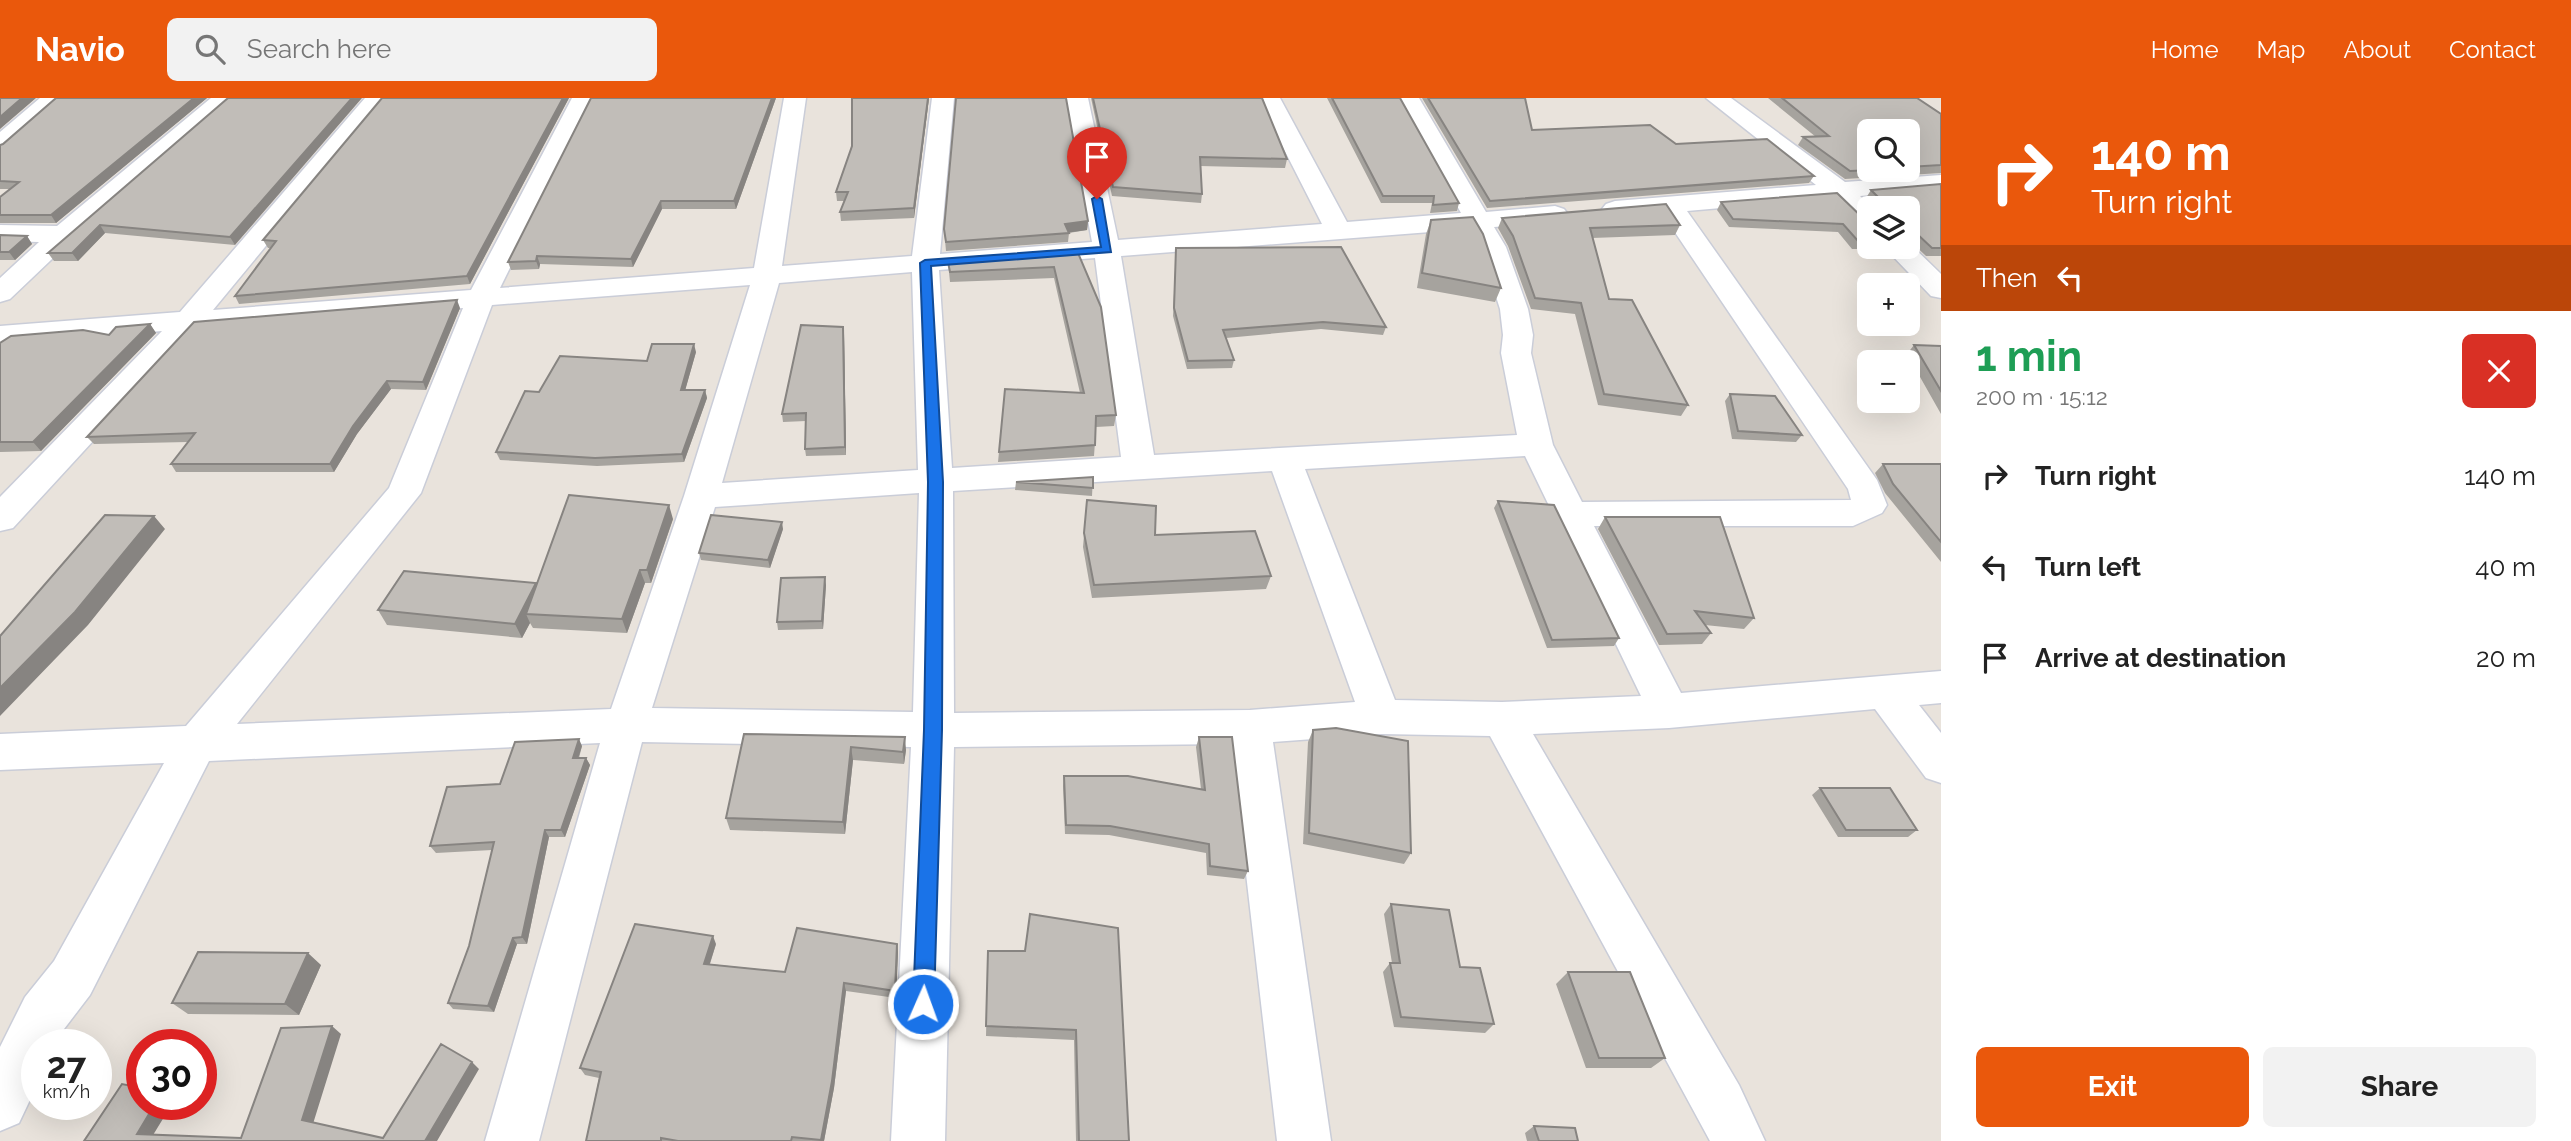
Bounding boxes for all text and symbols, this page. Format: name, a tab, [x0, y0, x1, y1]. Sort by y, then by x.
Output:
search box	[167, 18, 657, 81]
text: Navio	[35, 30, 125, 69]
icon: search	[191, 30, 229, 68]
text: Search here	[247, 34, 391, 64]
text: Home	[2151, 35, 2219, 64]
text: Map	[2257, 35, 2305, 64]
text: About	[2343, 35, 2411, 64]
text: Contact	[2449, 35, 2536, 64]
map controls	[1857, 119, 1920, 413]
button: search	[1857, 119, 1920, 182]
text: 140 m	[2091, 124, 2231, 181]
icon: right	[1976, 126, 2067, 217]
pin	[1067, 127, 1127, 199]
icon: arrive	[1078, 138, 1116, 176]
text: Turn right	[2091, 183, 2232, 220]
button: layers	[1857, 196, 1920, 259]
icon: left	[2051, 259, 2089, 297]
text: Then	[1976, 263, 2037, 293]
button: +	[1857, 273, 1920, 336]
text: 1 min	[1976, 332, 2082, 381]
button: close	[2462, 334, 2536, 408]
button: −	[1857, 350, 1920, 413]
text: 200 m · 15:12	[1976, 383, 2108, 410]
icon: right	[1976, 457, 2014, 495]
text: Turn right	[2035, 461, 2156, 491]
text: 140 m	[2464, 461, 2536, 491]
icon: left	[1976, 548, 2014, 586]
text: Turn left	[2035, 552, 2141, 582]
text: 40 m	[2475, 552, 2536, 582]
icon: arrive	[1976, 639, 2014, 677]
text: Arrive at destination	[2035, 643, 2286, 673]
text: 20 m	[2476, 643, 2536, 673]
position arrow	[886, 967, 960, 1041]
speed limit sign: 30	[126, 1029, 217, 1120]
text: 27	[47, 1045, 86, 1086]
button: Exit	[1976, 1047, 2249, 1127]
button: Share	[2263, 1047, 2536, 1127]
text: km/h	[43, 1081, 90, 1102]

